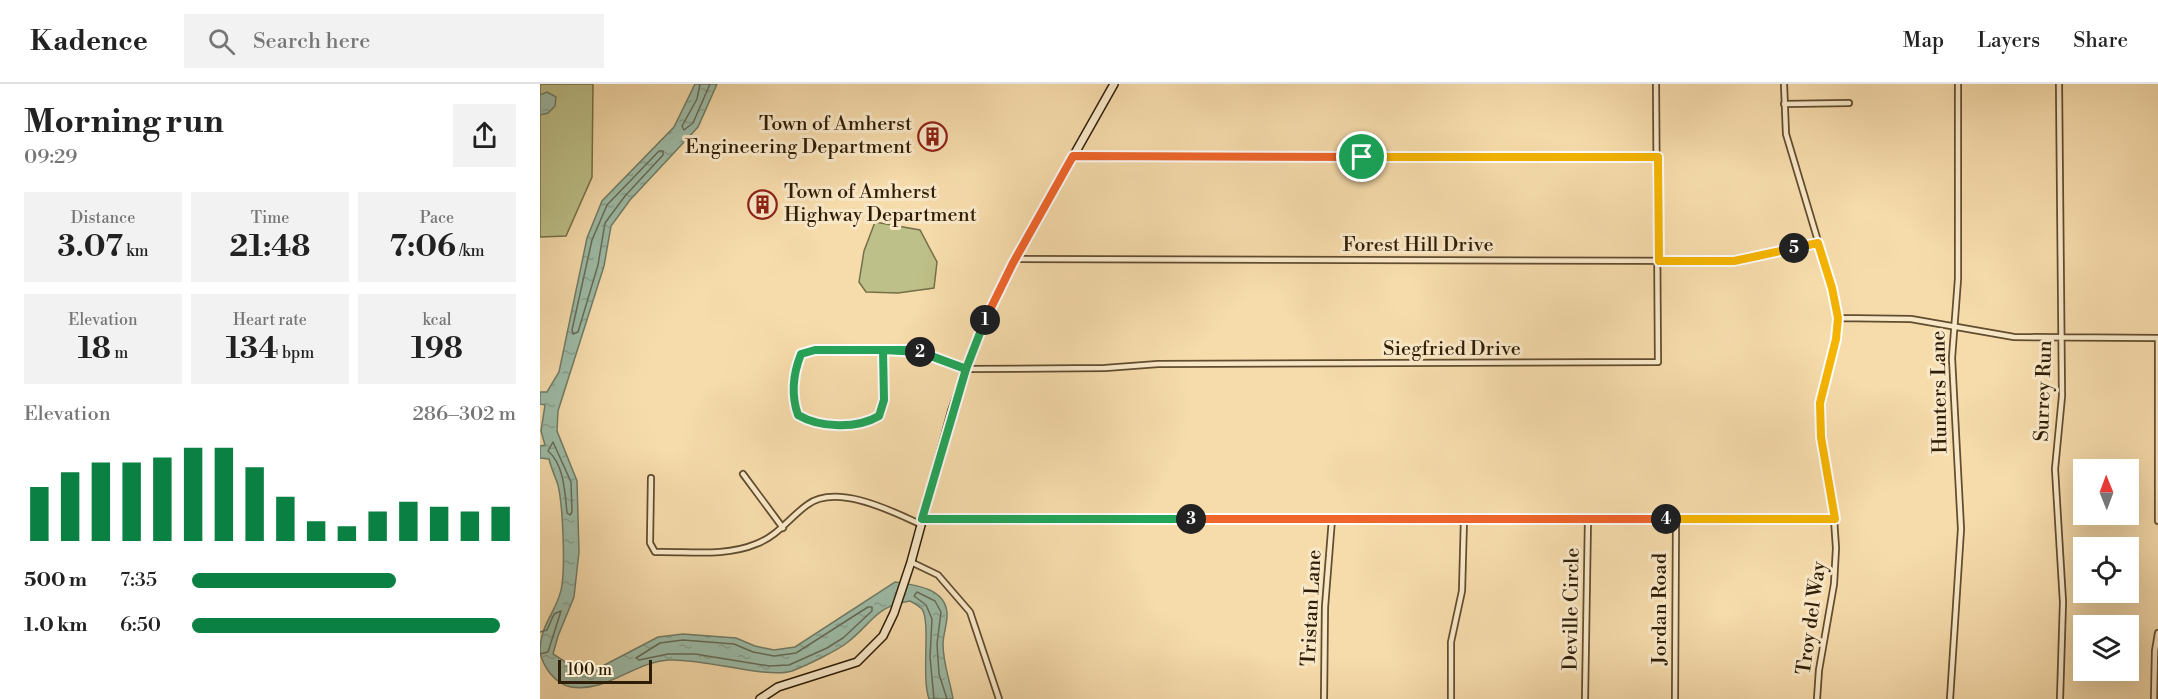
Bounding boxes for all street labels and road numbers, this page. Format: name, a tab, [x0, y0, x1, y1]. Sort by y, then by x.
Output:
street label: Forest Hill Drive	[1342, 233, 1494, 258]
street label: Hunters Lane	[1926, 330, 1954, 454]
street label: Siegfried Drive	[1383, 337, 1521, 362]
street label: Surrey Run	[2030, 340, 2058, 442]
street label: Deville Circle	[1558, 547, 1586, 671]
street label: Tristan Lane	[1296, 549, 1328, 667]
street label: Jordan Road	[1648, 552, 1673, 666]
street label: Troy del Way	[1792, 559, 1832, 676]

